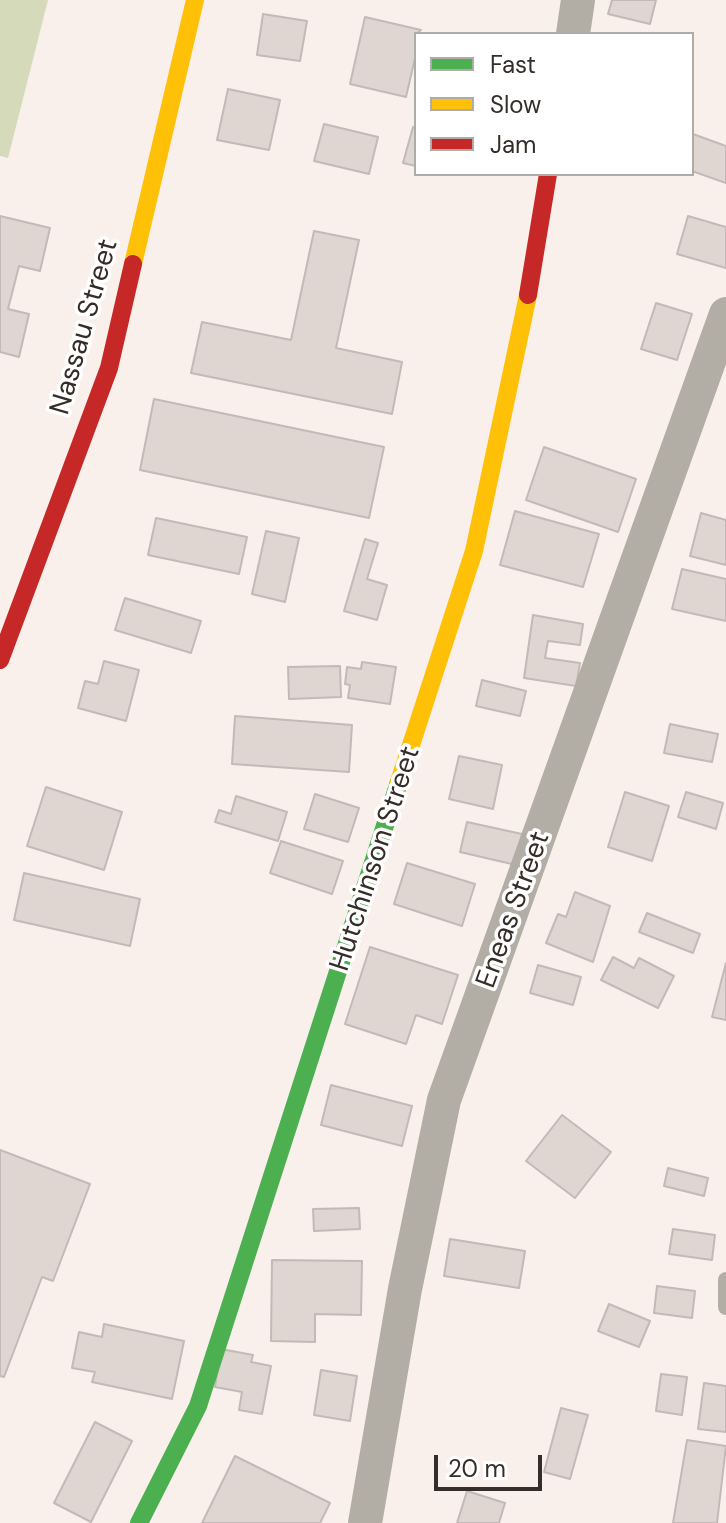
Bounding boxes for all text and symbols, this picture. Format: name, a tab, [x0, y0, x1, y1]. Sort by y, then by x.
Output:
legend	[414, 32, 694, 176]
text: Fast	[490, 49, 536, 80]
text: Slow	[490, 89, 541, 120]
text: Jam	[490, 129, 536, 160]
street label: Nassau Street	[44, 235, 126, 419]
street label: Hutchinson Street	[324, 742, 428, 976]
street label: Eneas Street	[470, 827, 558, 993]
scale bar	[438, 1439, 546, 1489]
text: 20 m	[448, 1453, 506, 1484]

